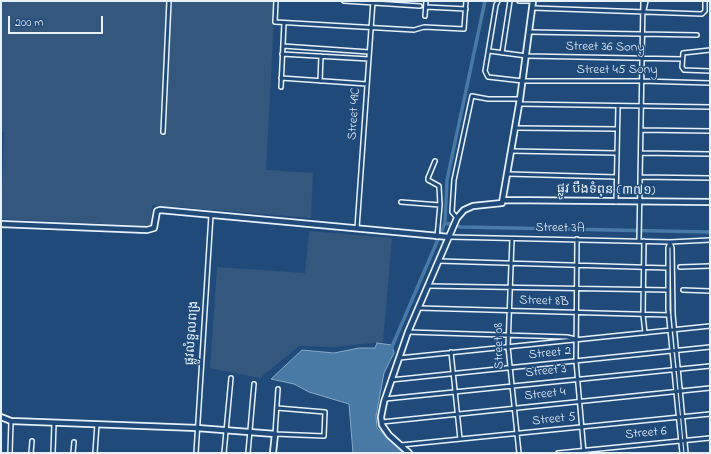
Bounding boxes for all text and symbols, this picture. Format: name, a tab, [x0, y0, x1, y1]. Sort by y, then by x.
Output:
scale bar	[10, 8, 105, 34]
text: 200 m	[15, 14, 44, 32]
street label: Street 36 Sony	[565, 40, 645, 56]
street label: Street 45 Sony	[577, 63, 657, 79]
street label: Street 49C	[345, 87, 365, 141]
street label: ផ្លូវ បឹងទំពុន (៣៧១)	[557, 182, 655, 200]
street label: Street 3A	[535, 221, 585, 237]
street label: Street 8B	[519, 293, 569, 311]
street label: ផ្លូវលំទួលពង្រ	[183, 300, 203, 366]
street label: Street 08	[492, 323, 508, 369]
street label: Street 2	[528, 344, 572, 364]
street label: Street 3	[525, 362, 567, 382]
street label: Street 4	[524, 385, 566, 405]
street label: Street 5	[532, 410, 576, 430]
street label: Street 6	[625, 424, 667, 444]

